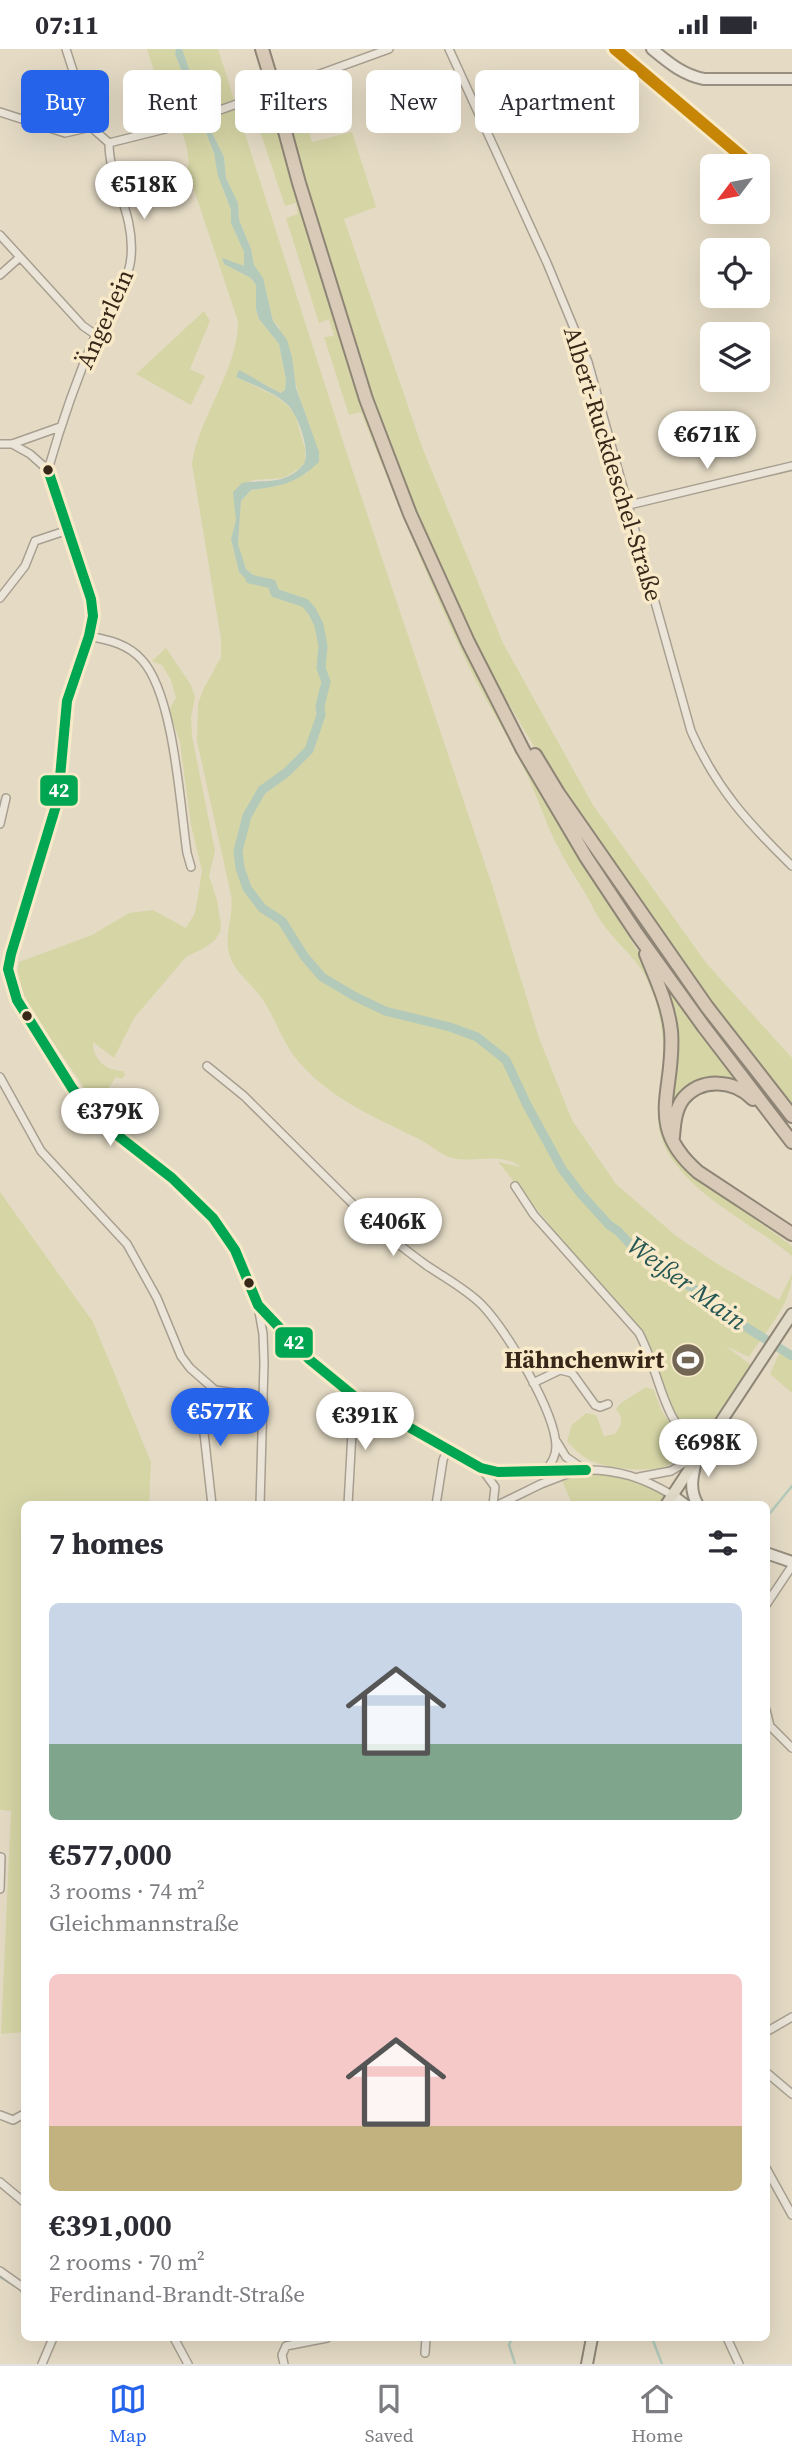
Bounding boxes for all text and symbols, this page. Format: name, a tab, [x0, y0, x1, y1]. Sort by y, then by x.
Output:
text: 07:11	[35, 7, 99, 43]
chip: Buy	[21, 70, 109, 133]
chip: Rent	[123, 70, 221, 133]
chip: Filters	[235, 70, 352, 133]
chip: New	[366, 70, 461, 133]
chip: Apartment	[475, 70, 639, 133]
north arrow	[700, 154, 770, 224]
map controls	[700, 154, 770, 392]
pin: €518K	[95, 162, 193, 221]
text: €518K	[111, 168, 177, 200]
button: locate	[700, 238, 770, 308]
street label: Ängerlein	[68, 264, 141, 374]
button: layers	[700, 322, 770, 392]
street label: Albert-Ruckdeschel-Straße	[556, 323, 671, 605]
pin: €671K	[658, 411, 756, 471]
text: €671K	[674, 418, 740, 450]
unlabelled marker	[41, 463, 55, 477]
line badge: 42	[39, 774, 79, 807]
text: 42	[49, 777, 69, 803]
unlabelled marker	[20, 1009, 34, 1023]
pin: €379K	[61, 1089, 159, 1148]
text: €379K	[77, 1095, 143, 1127]
pin: €406K	[344, 1199, 442, 1258]
text: €406K	[360, 1205, 426, 1237]
water label: Weißer Main	[620, 1227, 754, 1339]
unlabelled marker	[242, 1276, 256, 1290]
line badge: 42	[274, 1326, 314, 1359]
text: 42	[284, 1329, 304, 1355]
sports icon: Hähnchenwirt	[669, 1341, 707, 1379]
place label: Hähnchenwirt	[504, 1343, 664, 1376]
pin: €577K	[171, 1389, 269, 1448]
pin: €391K	[316, 1393, 414, 1452]
text: €577K	[187, 1395, 253, 1427]
text: €391K	[332, 1399, 398, 1431]
pin: €698K	[659, 1419, 757, 1479]
text: €698K	[675, 1426, 741, 1458]
text: 7 homes	[49, 1523, 164, 1564]
icon: filters	[704, 1524, 742, 1562]
icon: home	[333, 1648, 459, 1774]
text: €577,000	[49, 1834, 172, 1875]
text: 3 rooms · 74 m²	[49, 1875, 205, 1907]
text: Gleichmannstraße	[49, 1907, 239, 1939]
icon: home	[333, 2019, 459, 2145]
text: €391,000	[49, 2205, 172, 2246]
text: 2 rooms · 70 m²	[49, 2246, 205, 2278]
text: Ferdinand-Brandt-Straße	[49, 2278, 305, 2310]
tab: Map	[109, 2380, 147, 2448]
tab: Saved	[365, 2380, 413, 2448]
tab: Home	[631, 2380, 683, 2448]

